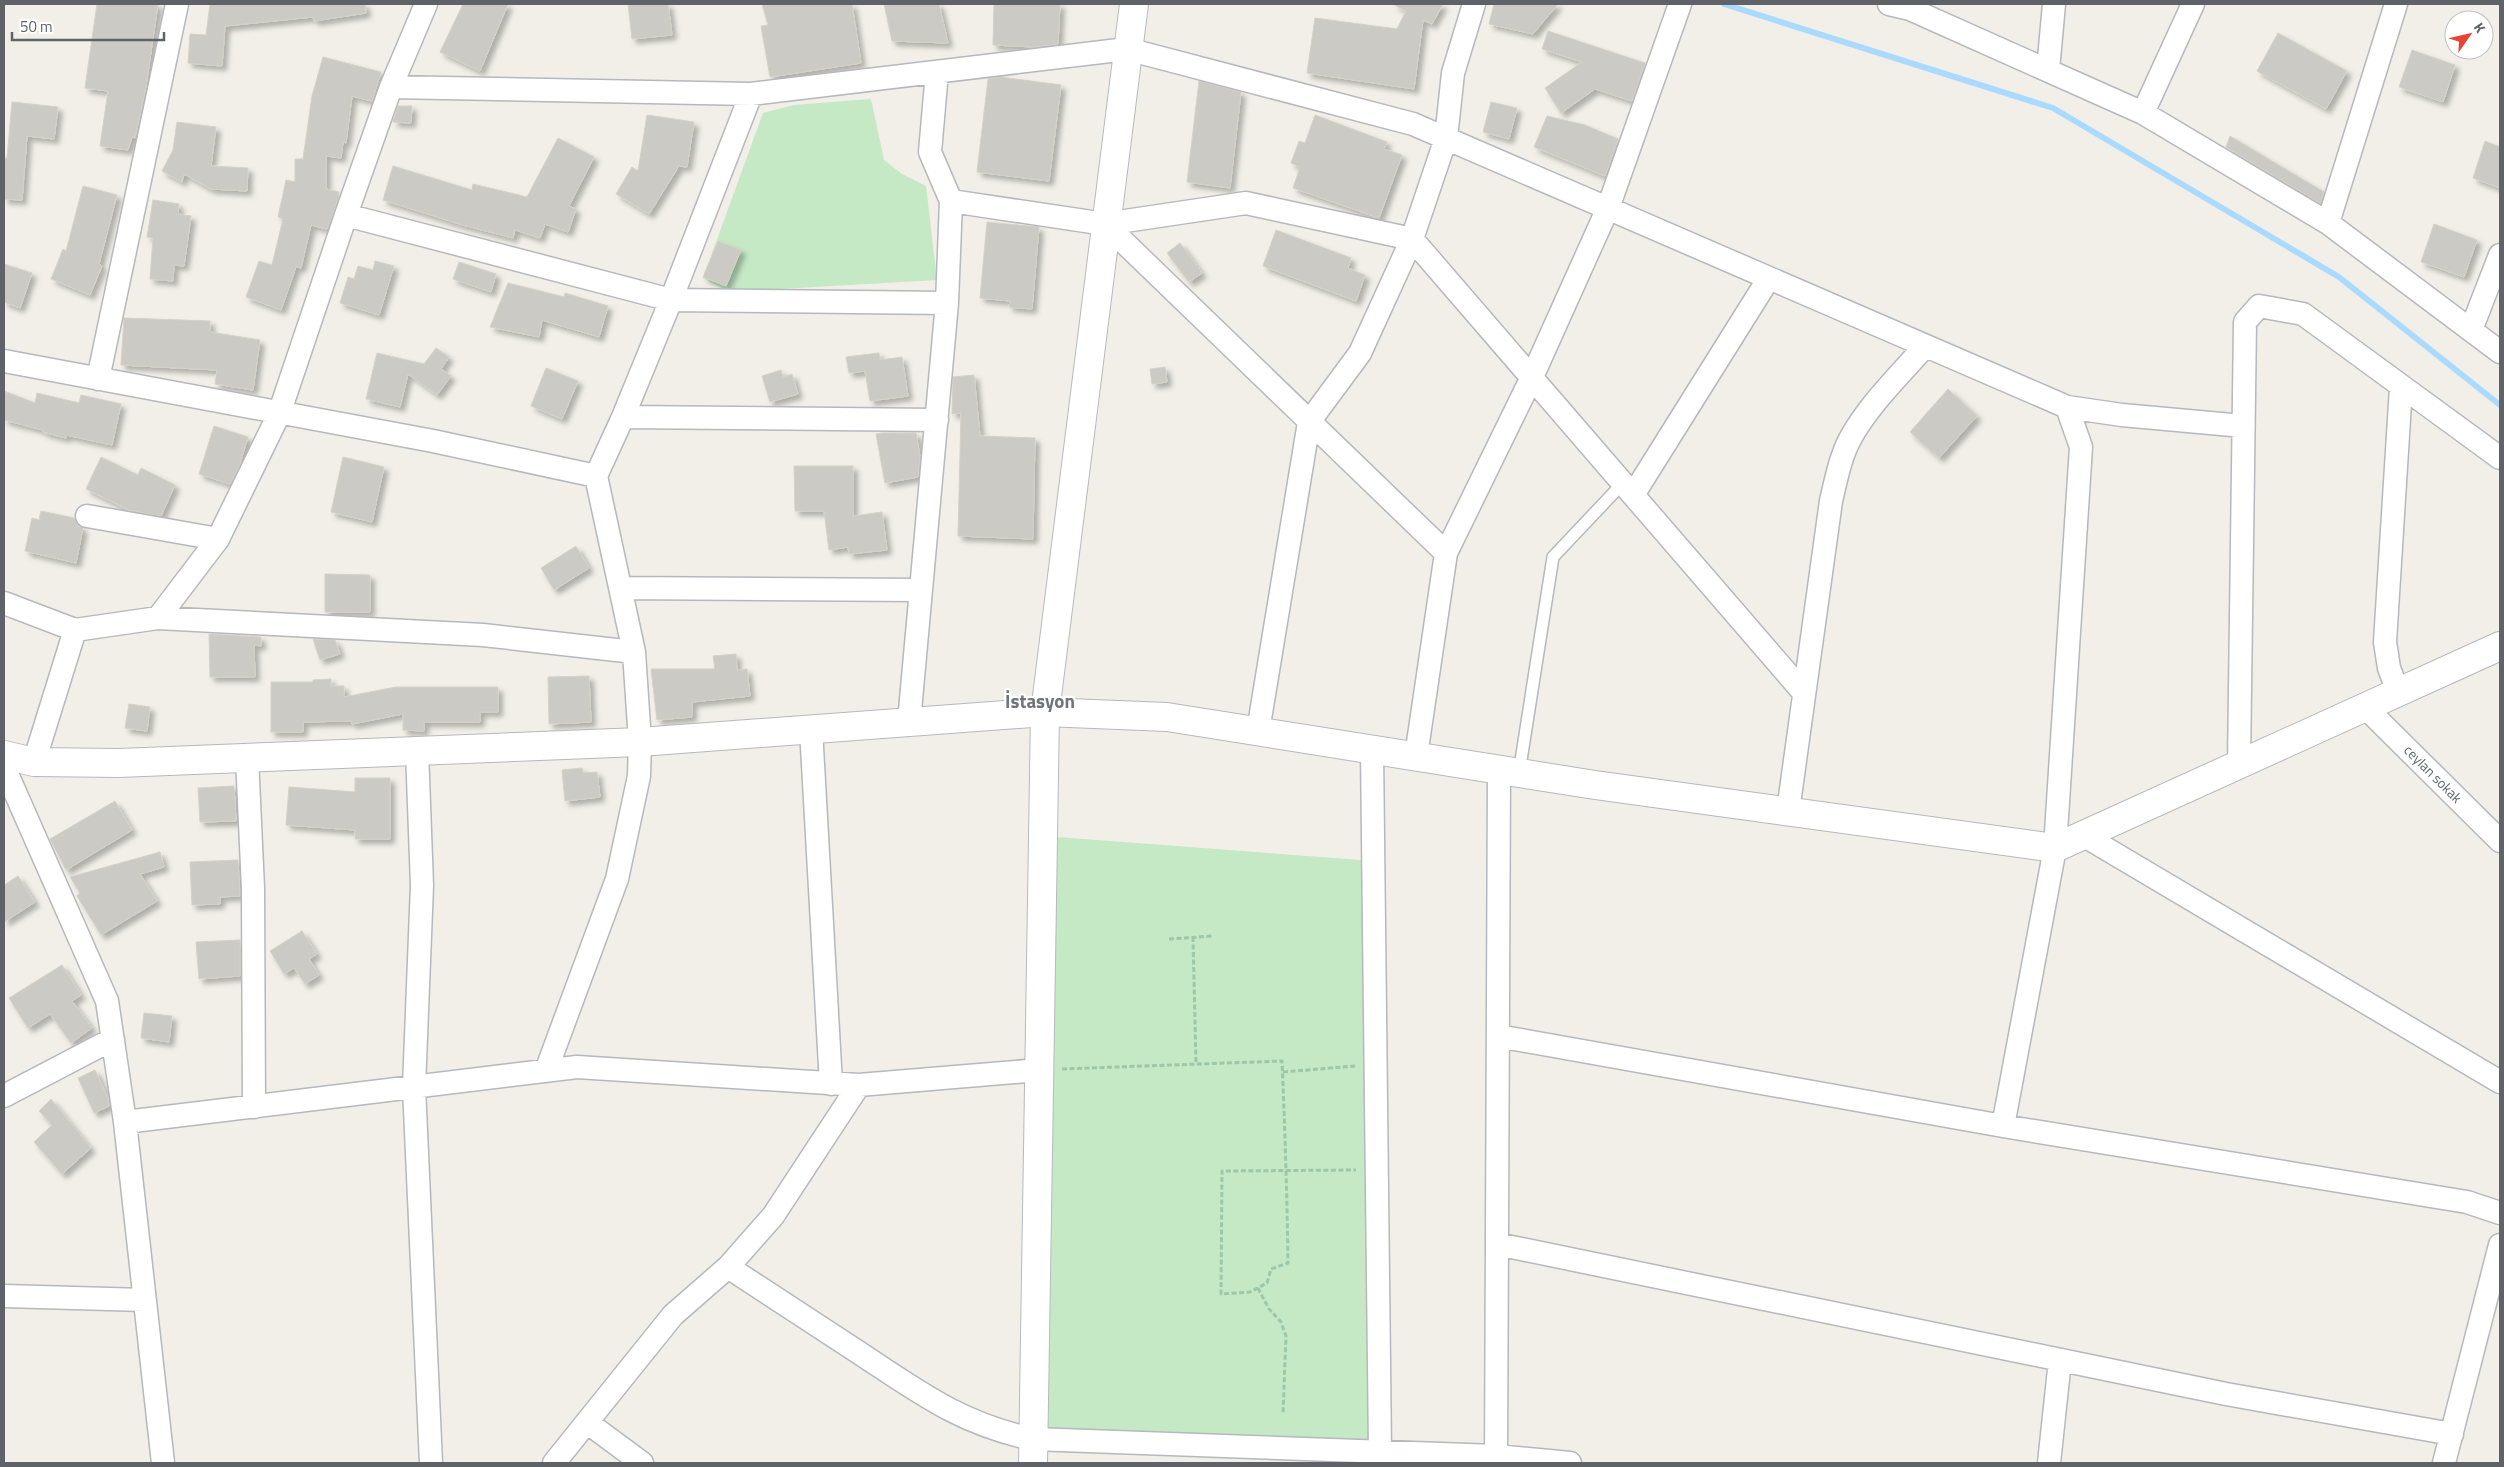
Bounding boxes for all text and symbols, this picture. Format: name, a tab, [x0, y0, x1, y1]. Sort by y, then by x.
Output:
scale bar	[12, 10, 165, 42]
north arrow	[2444, 10, 2494, 60]
text: 50 m	[20, 15, 53, 38]
text: K	[2469, 18, 2492, 37]
district label: İstasyon	[1005, 686, 1075, 715]
street label: ceylan sokak	[2399, 740, 2467, 808]

